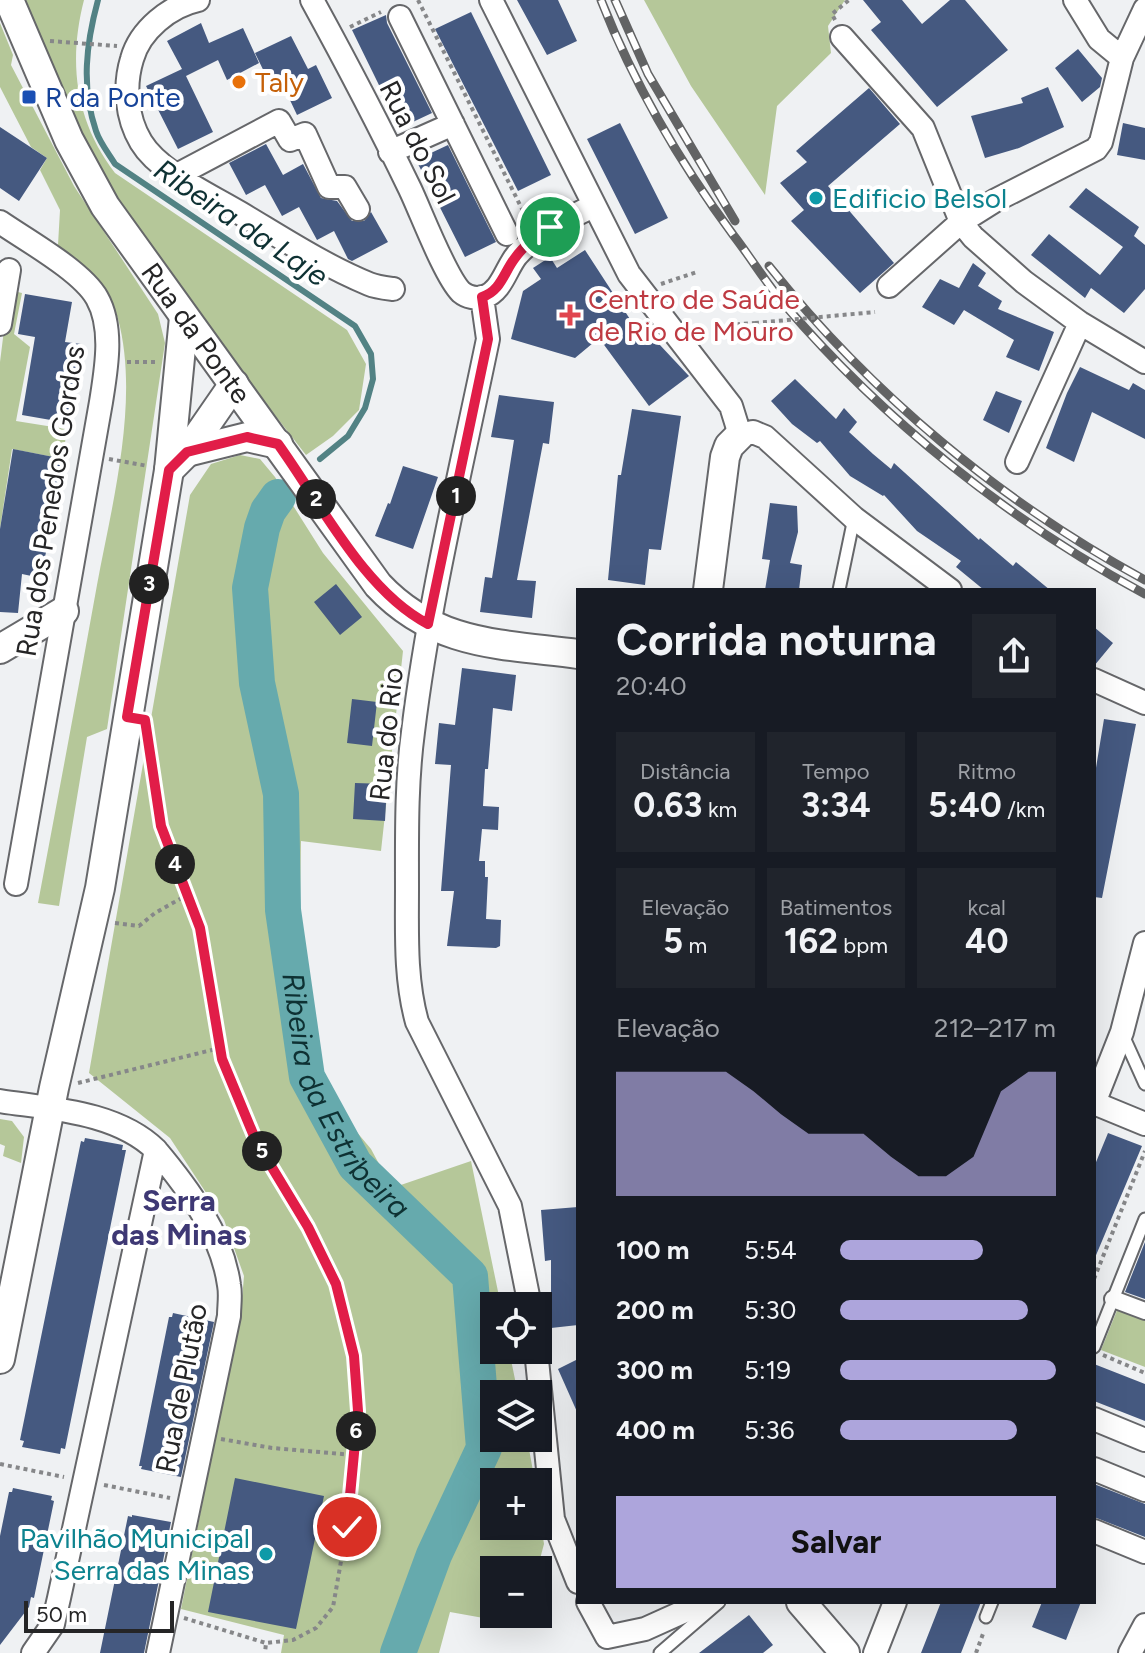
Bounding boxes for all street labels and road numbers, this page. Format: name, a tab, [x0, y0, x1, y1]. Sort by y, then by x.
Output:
street label: Rua do Sol	[373, 75, 463, 209]
street label: Rua da Ponte	[134, 256, 259, 410]
street label: Rua dos Penedos Gordos	[9, 343, 91, 659]
street label: Rua do Rio	[362, 665, 410, 803]
street label: Rua de Plutão	[148, 1300, 214, 1476]

